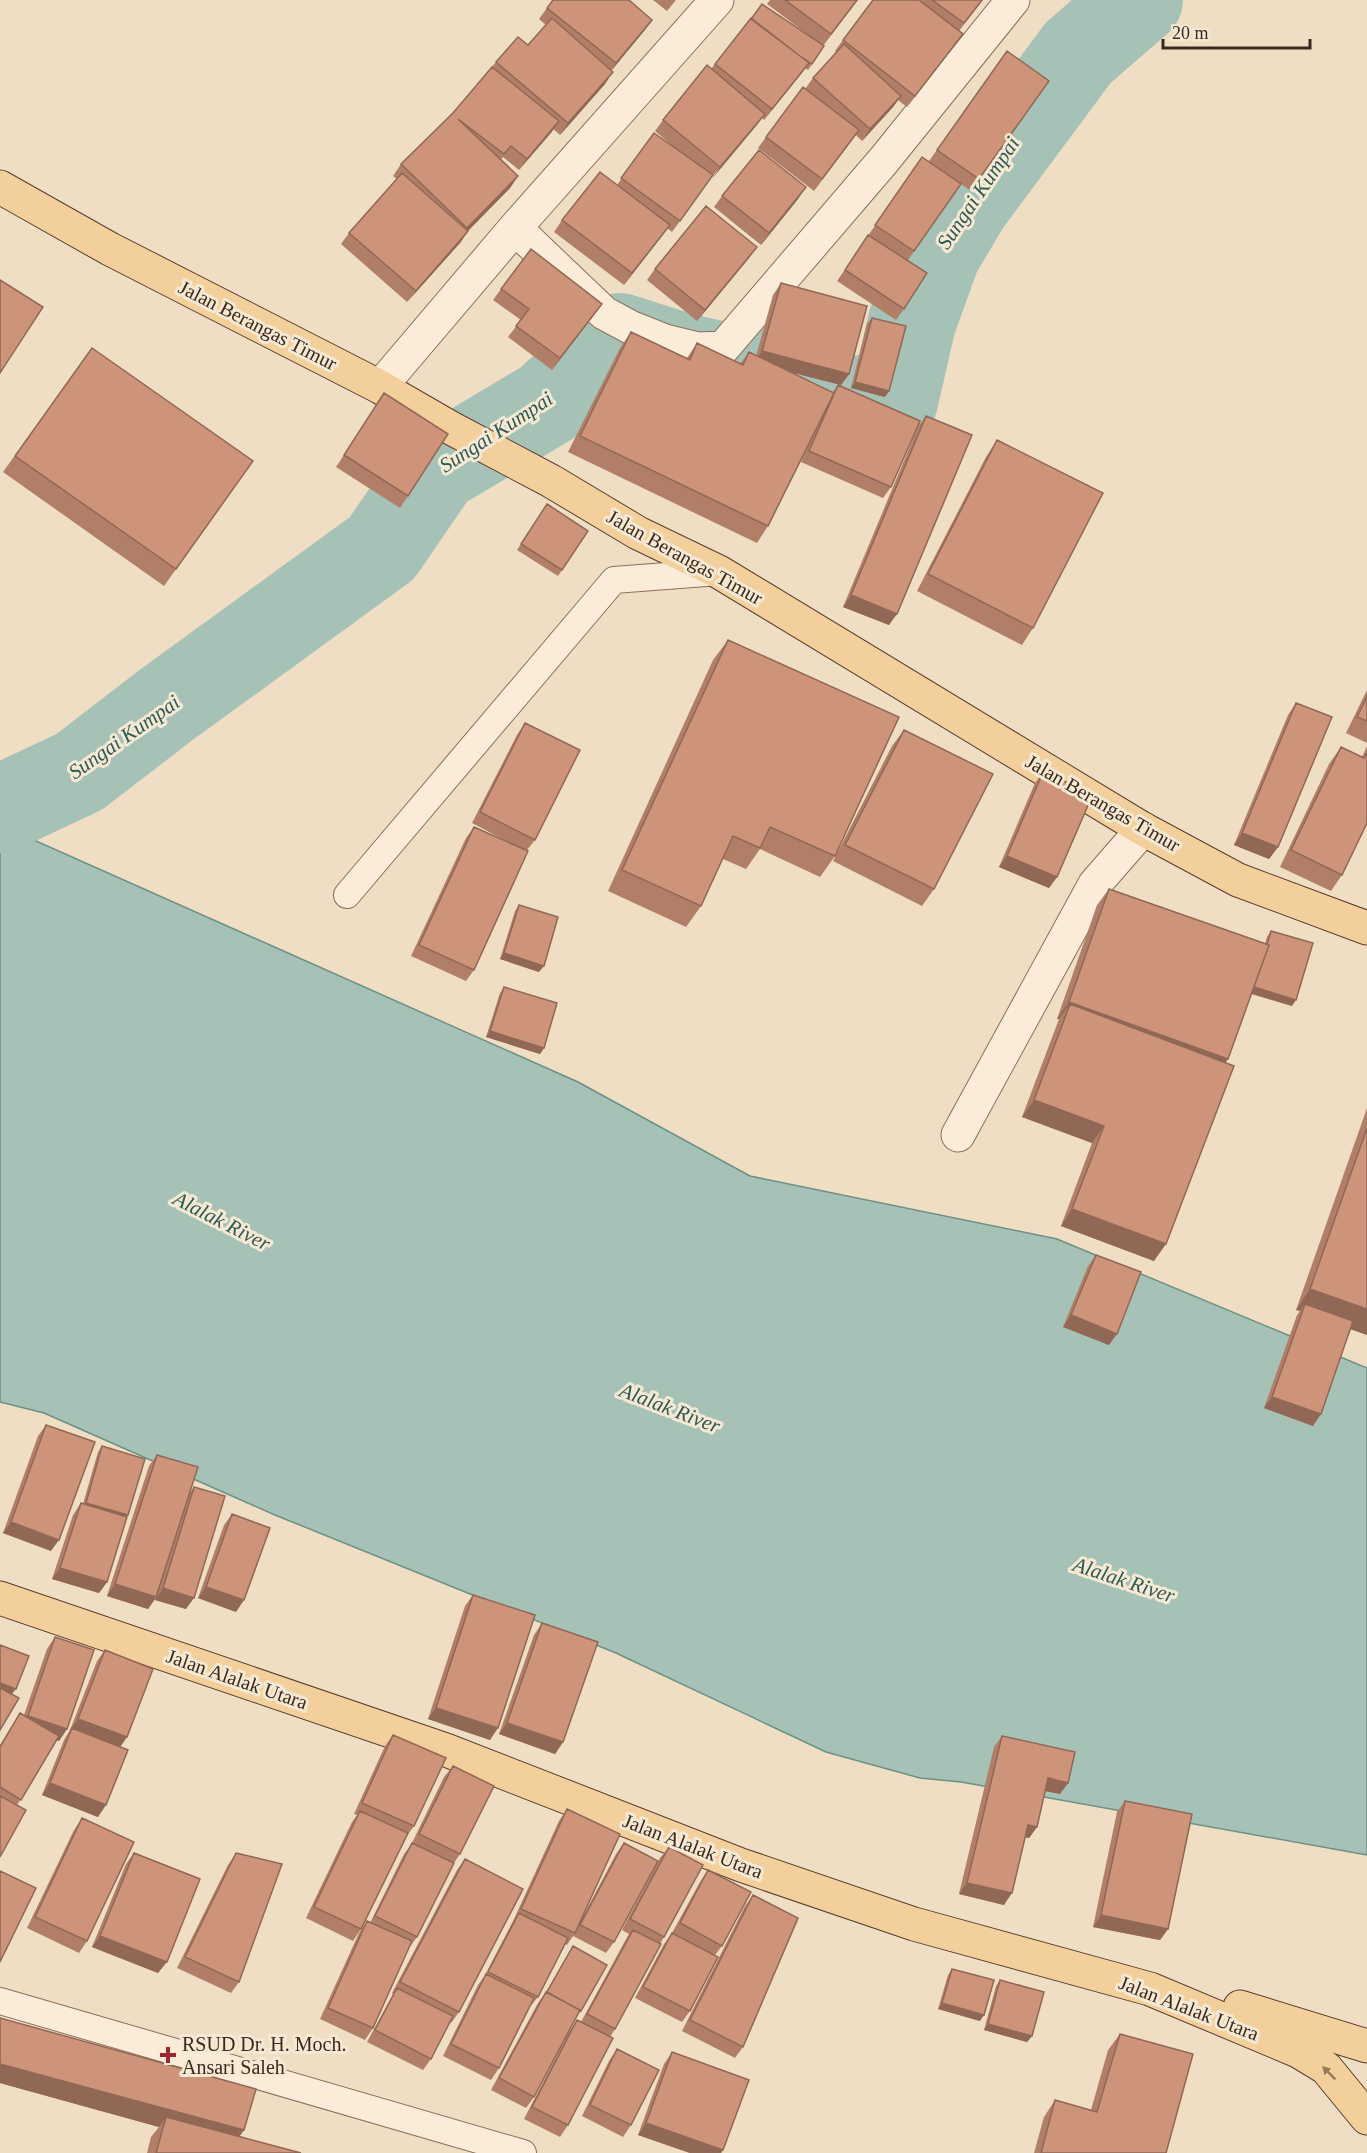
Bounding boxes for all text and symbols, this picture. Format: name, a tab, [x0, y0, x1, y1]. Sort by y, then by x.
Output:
scale bar	[1163, 12, 1310, 50]
text: 20 m	[1172, 23, 1209, 43]
water label: Sungai Kumpai	[932, 132, 1024, 254]
street label: Jalan Berangas Timur	[175, 276, 341, 375]
water label: Sungai Kumpai	[435, 386, 557, 477]
street label: Jalan Berangas Timur	[603, 505, 767, 610]
water label: Sungai Kumpai	[64, 690, 184, 784]
street label: Jalan Berangas Timur	[1021, 750, 1184, 857]
water label: Alalak River	[168, 1185, 275, 1256]
water label: Alalak River	[615, 1377, 724, 1438]
water label: Alalak River	[1068, 1552, 1179, 1608]
street label: Jalan Alalak Utara	[164, 1645, 311, 1713]
street label: Jalan Alalak Utara	[620, 1809, 766, 1883]
street label: Jalan Alalak Utara	[1116, 1971, 1262, 2045]
place label: RSUD Dr. H. Moch. Ansari Saleh	[182, 2033, 346, 2078]
marker: RSUD Dr. H. Moch. Ansari Saleh	[159, 2046, 177, 2064]
one-way arrow	[1322, 2066, 1337, 2080]

